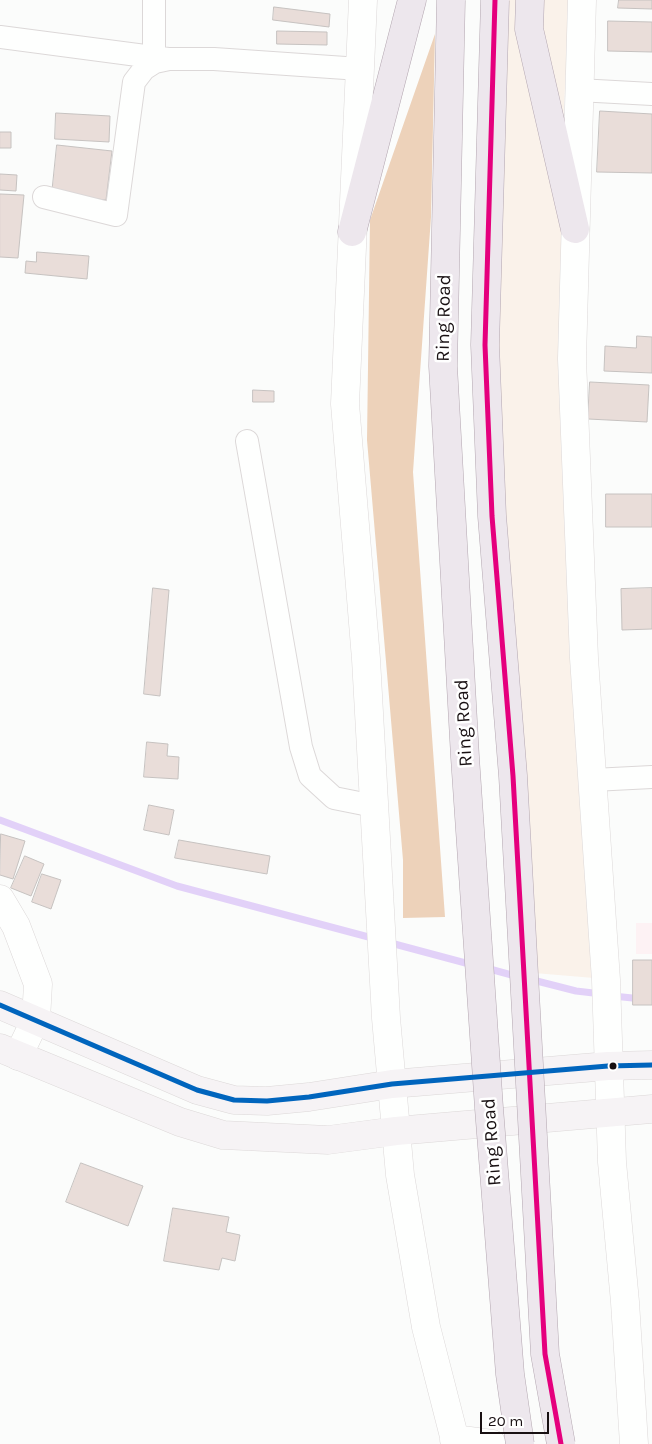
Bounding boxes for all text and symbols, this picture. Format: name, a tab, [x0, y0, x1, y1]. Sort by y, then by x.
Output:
street label: Ring Road	[432, 274, 456, 362]
street label: Ring Road	[450, 679, 478, 767]
unlabelled marker	[608, 1061, 618, 1071]
street label: Ring Road	[478, 1097, 506, 1187]
scale bar	[482, 1402, 551, 1434]
text: 20 m	[488, 1412, 523, 1430]

